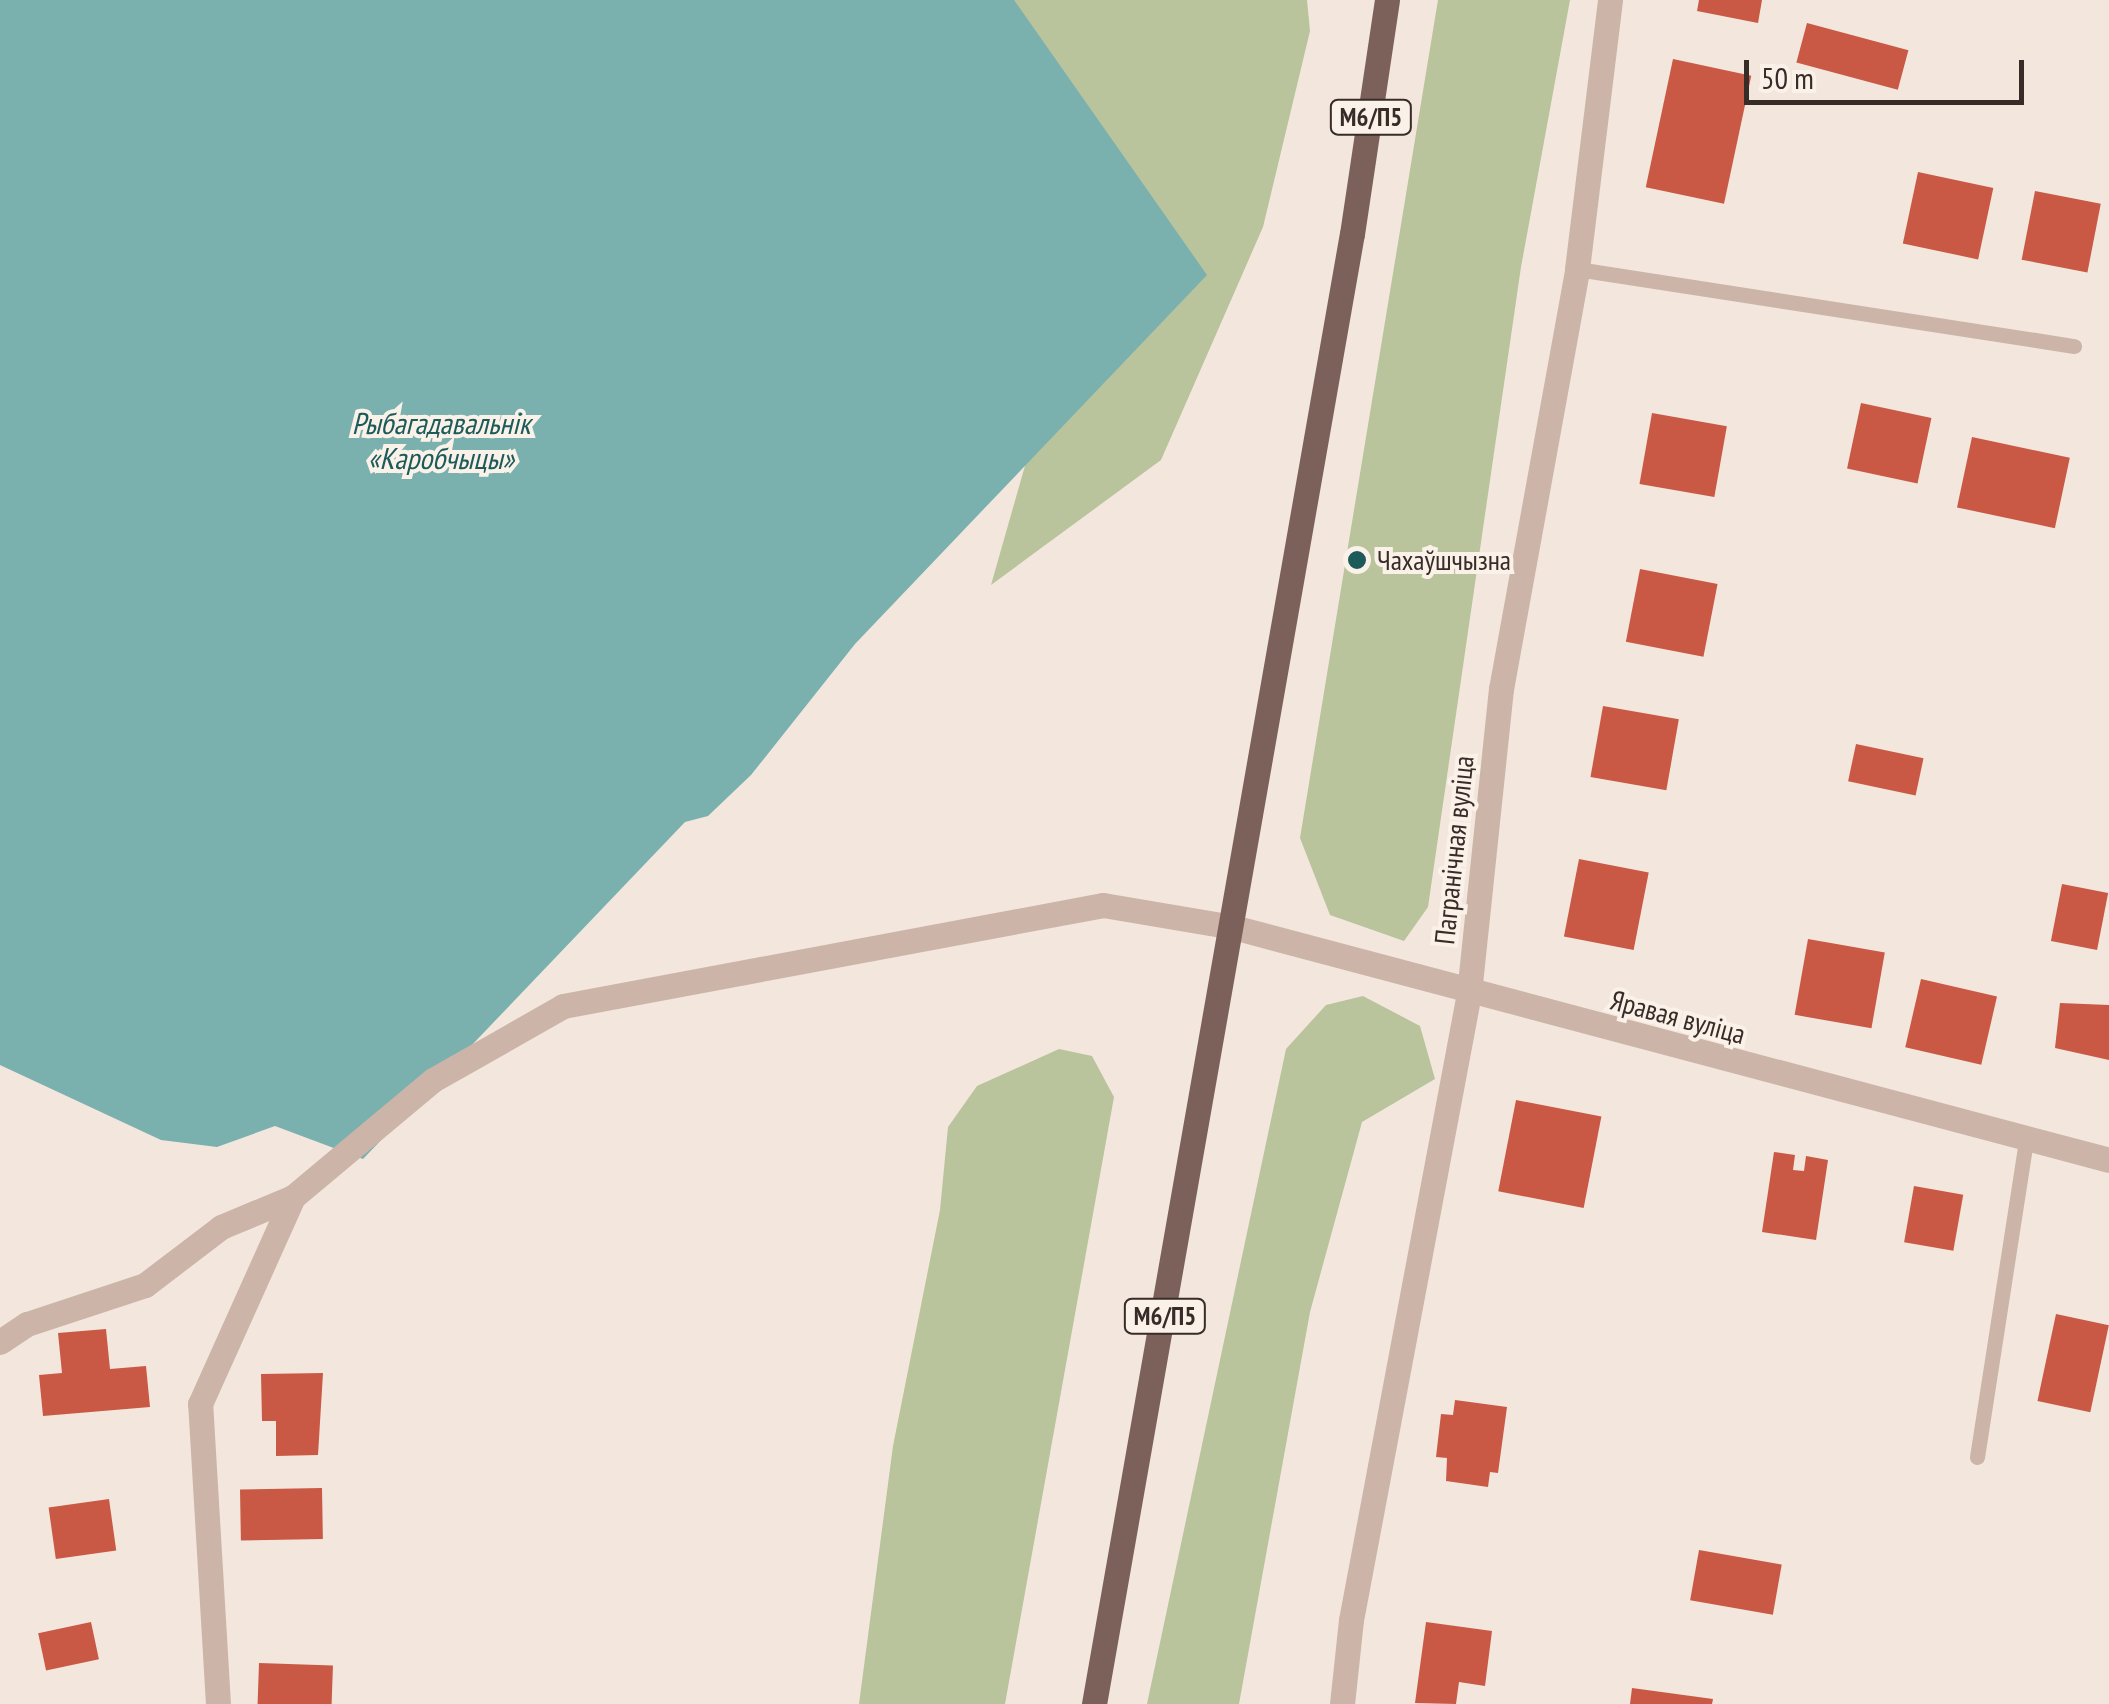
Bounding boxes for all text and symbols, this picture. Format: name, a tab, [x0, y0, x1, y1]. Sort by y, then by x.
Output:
scale bar	[1749, 40, 2029, 102]
text: 50 m	[1761, 58, 1814, 97]
road number: М6/П5	[1328, 97, 1414, 137]
water label: Рыбагадавальнік «Каробчыцы»	[352, 405, 530, 476]
place label: Чахаўшчызна	[1377, 543, 1511, 577]
marker: Чахаўшчызна	[1346, 549, 1368, 571]
street label: Пагранічная вуліца	[1427, 754, 1481, 946]
street label: Яравая вуліца	[1607, 983, 1749, 1051]
road number: М6/П5	[1122, 1296, 1208, 1336]

